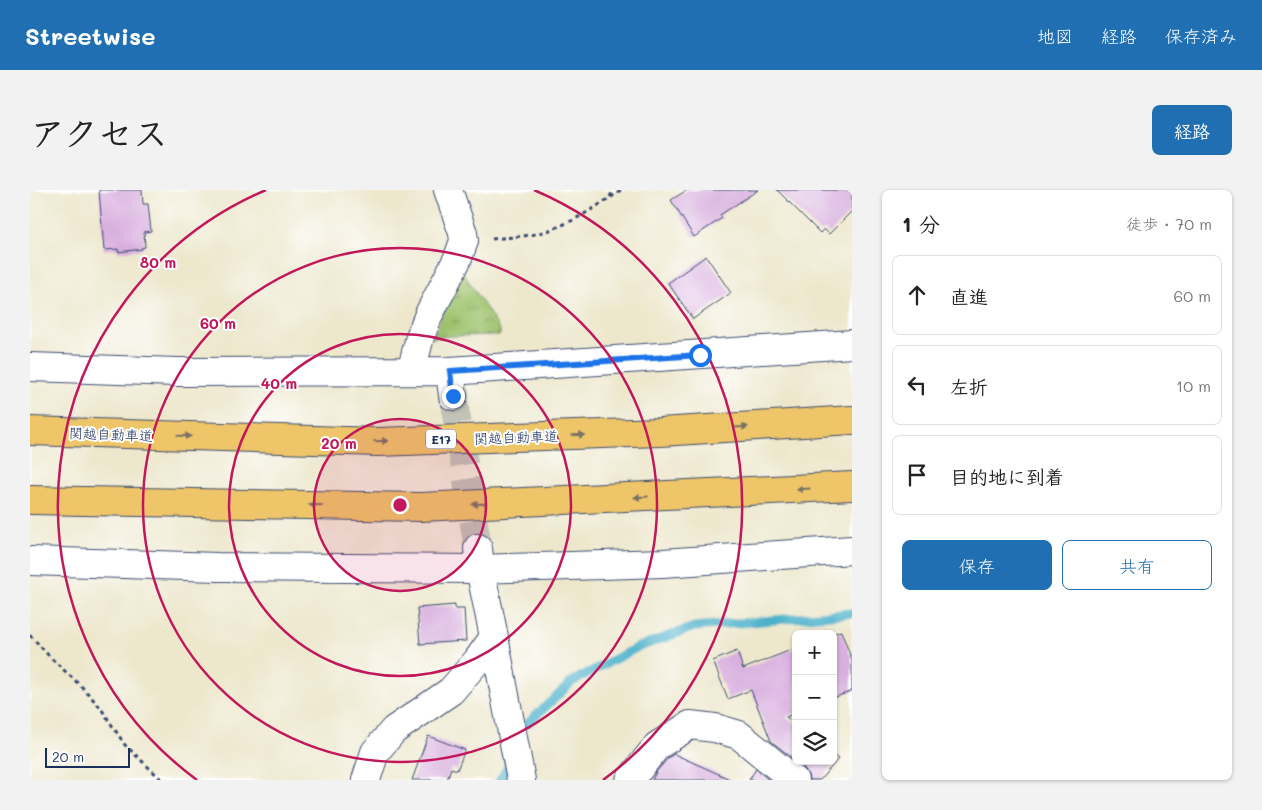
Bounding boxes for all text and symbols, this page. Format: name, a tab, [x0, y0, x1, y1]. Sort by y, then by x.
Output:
text: Streetwise	[25, 20, 155, 51]
text: 地図	[1037, 24, 1073, 48]
text: 経路	[1101, 24, 1137, 48]
text: 保存済み	[1165, 24, 1237, 48]
button: 経路	[1152, 105, 1232, 155]
text: アクセス	[30, 109, 168, 155]
text: 1 分	[902, 210, 940, 237]
text: 徒歩 · 70 m	[1126, 213, 1212, 234]
text: 80 m	[140, 252, 176, 272]
icon: ahead	[903, 281, 931, 309]
text: 直進	[950, 284, 988, 309]
text: 60 m	[1174, 285, 1211, 306]
text: 60 m	[200, 313, 236, 333]
route start	[689, 344, 712, 367]
icon: left	[903, 371, 931, 399]
text: 40 m	[261, 373, 297, 393]
text: 左折	[950, 374, 988, 399]
text: 10 m	[1176, 375, 1211, 396]
route end	[442, 385, 465, 408]
one-way arrow	[733, 422, 749, 430]
street label: 関越自動車道	[69, 423, 153, 445]
street label: 関越自動車道	[474, 426, 558, 448]
road number: E17	[426, 430, 456, 448]
one-way arrow	[571, 430, 587, 438]
one-way arrow	[176, 432, 192, 440]
text: 20 m	[321, 433, 357, 453]
one-way arrow	[373, 437, 389, 445]
icon: arrive	[903, 461, 931, 489]
text: 目的地に到着	[950, 464, 1064, 489]
one-way arrow	[795, 485, 811, 493]
one-way arrow	[633, 493, 649, 501]
centre of rings	[391, 496, 409, 514]
one-way arrow	[308, 501, 324, 509]
one-way arrow	[470, 501, 486, 509]
button: 保存	[902, 540, 1052, 590]
button: 共有	[1062, 540, 1212, 590]
map controls	[792, 630, 837, 765]
button: +	[792, 630, 837, 675]
button: −	[792, 675, 837, 720]
button: layers	[792, 720, 837, 765]
scale bar	[45, 745, 130, 768]
text: 20 m	[52, 747, 84, 766]

